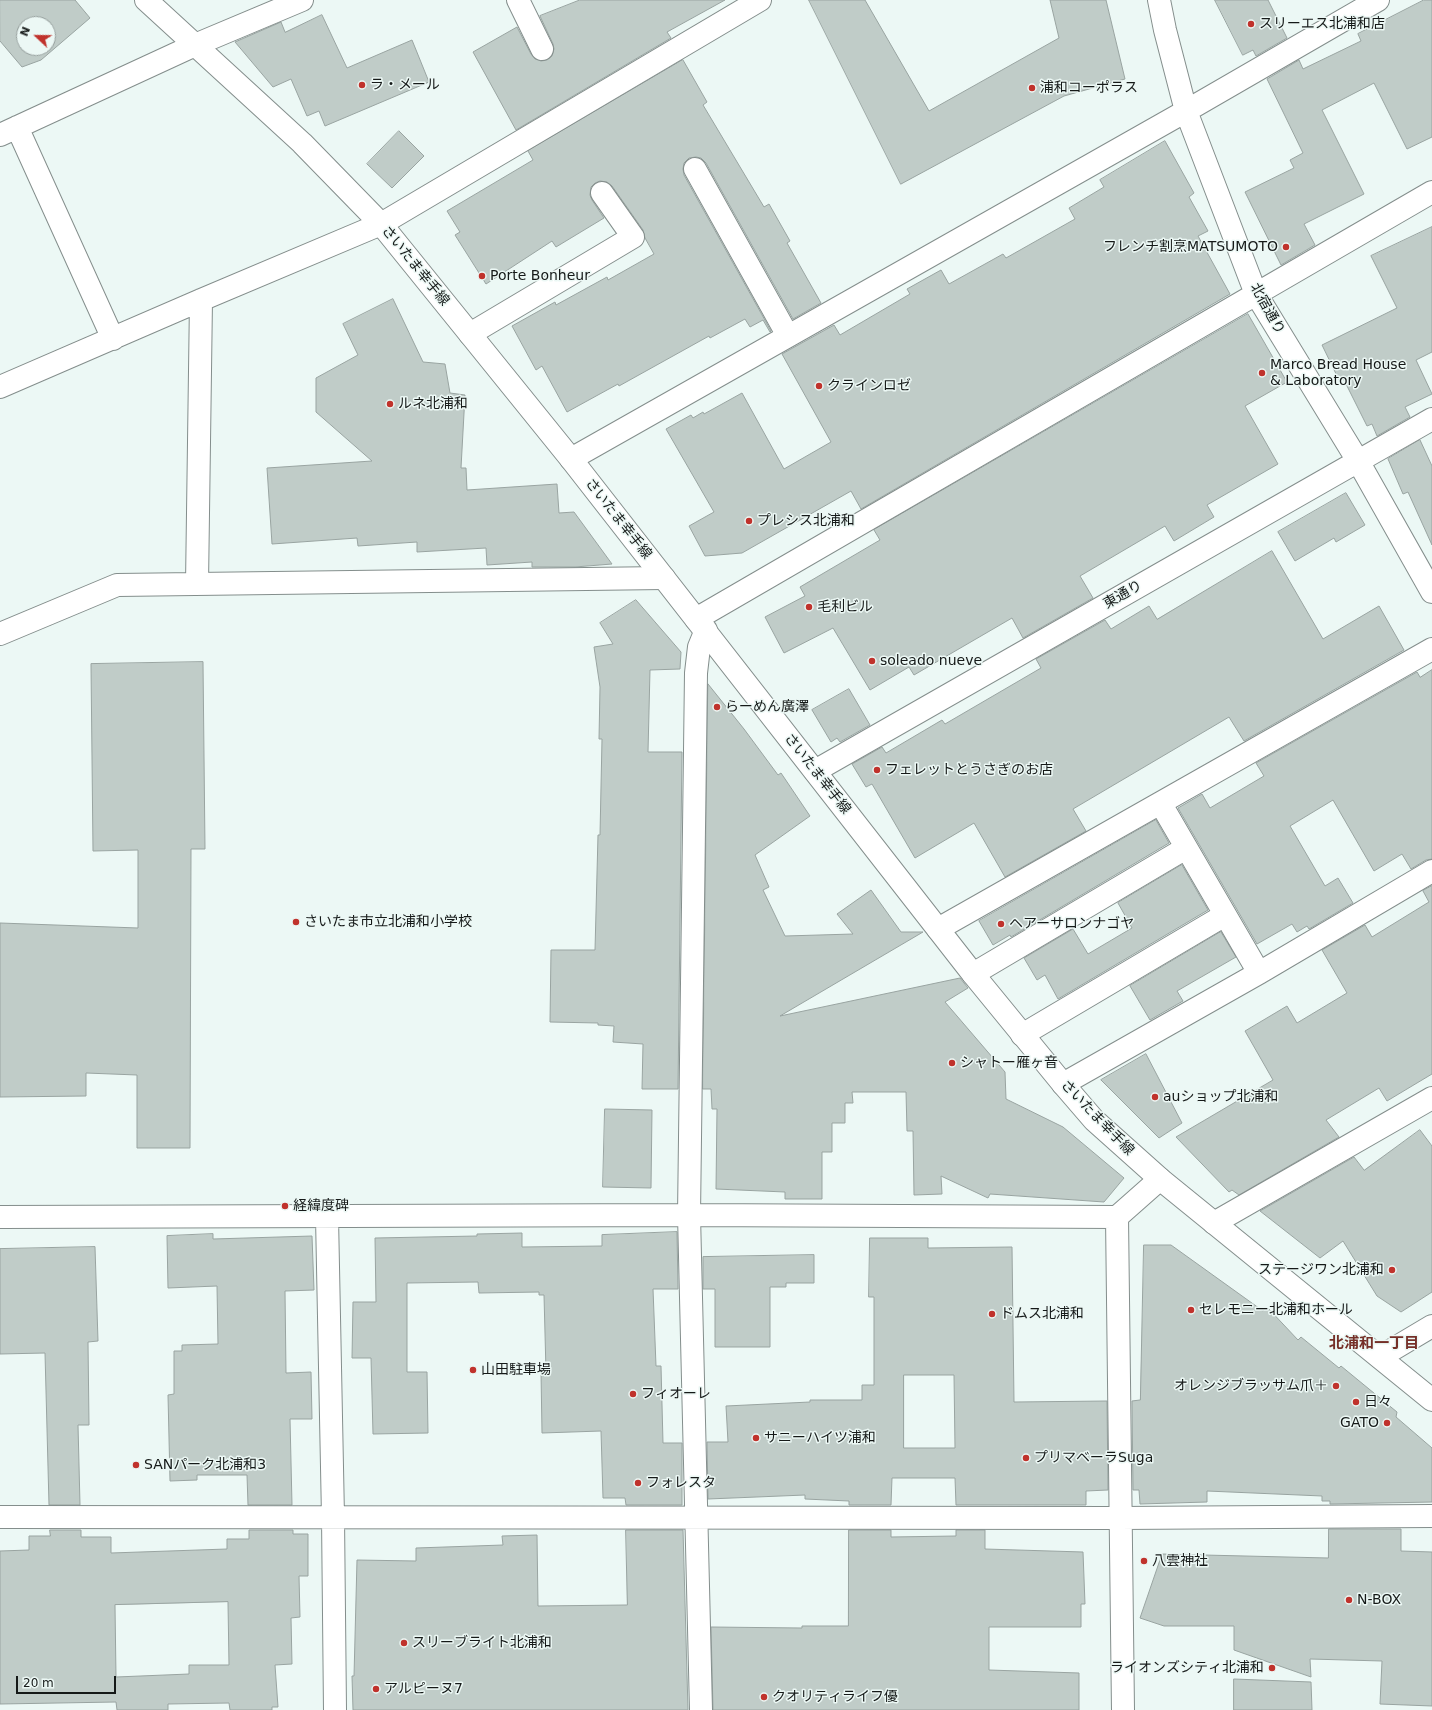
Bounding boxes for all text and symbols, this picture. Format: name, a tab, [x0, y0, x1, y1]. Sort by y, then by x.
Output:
north arrow	[16, 16, 56, 56]
place label: スリーエス北浦和店	[1259, 16, 1385, 32]
marker: スリーエス北浦和店	[1246, 19, 1256, 29]
text: N	[18, 25, 33, 38]
place label: ラ・メール	[370, 77, 440, 93]
marker: ラ・メール	[357, 80, 367, 90]
place label: 浦和コーポラス	[1040, 80, 1138, 96]
marker: 浦和コーポラス	[1027, 83, 1037, 93]
street label: さいたま幸手線	[378, 223, 452, 309]
place label: フレンチ割烹MATSUMOTO	[1103, 239, 1278, 255]
marker: フレンチ割烹MATSUMOTO	[1281, 242, 1291, 252]
place label: Porte Bonheur	[490, 268, 590, 284]
marker: Porte Bonheur	[477, 271, 487, 281]
street label: 北宿通り	[1246, 280, 1288, 338]
place label: Marco Bread House & Laboratory	[1270, 357, 1406, 390]
marker: Marco Bread House & Laboratory	[1257, 368, 1267, 378]
place label: クラインロゼ	[827, 378, 911, 394]
marker: クラインロゼ	[814, 381, 824, 391]
place label: ルネ北浦和	[398, 396, 468, 412]
marker: ルネ北浦和	[385, 399, 395, 409]
street label: さいたま幸手線	[581, 475, 655, 563]
place label: プレシス北浦和	[757, 513, 855, 529]
marker: プレシス北浦和	[744, 516, 754, 526]
street label: 東通り	[1101, 577, 1145, 613]
place label: 毛利ビル	[817, 599, 873, 615]
marker: 毛利ビル	[804, 602, 814, 612]
place label: soleado nueve	[880, 653, 982, 669]
marker: soleado nueve	[867, 656, 877, 666]
place label: らーめん廣澤	[725, 699, 809, 715]
marker: らーめん廣澤	[712, 702, 722, 712]
street label: さいたま幸手線	[780, 730, 854, 818]
place label: フェレットとうさぎのお店	[885, 762, 1053, 778]
marker: フェレットとうさぎのお店	[872, 765, 882, 775]
place label: さいたま市立北浦和小学校	[304, 914, 472, 930]
place label: ヘアーサロンナゴヤ	[1009, 916, 1134, 932]
marker: さいたま市立北浦和小学校	[291, 917, 301, 927]
marker: ヘアーサロンナゴヤ	[996, 919, 1006, 929]
place label: シャトー雁ヶ音	[960, 1055, 1058, 1071]
marker: シャトー雁ヶ音	[947, 1058, 957, 1068]
street label: さいたま幸手線	[1057, 1077, 1137, 1159]
place label: auショップ北浦和	[1163, 1089, 1278, 1105]
marker: auショップ北浦和	[1150, 1092, 1160, 1102]
place label: 経緯度碑	[293, 1198, 349, 1214]
marker: 経緯度碑	[280, 1201, 290, 1211]
place label: ステージワン北浦和	[1258, 1262, 1384, 1278]
marker: ステージワン北浦和	[1387, 1265, 1397, 1275]
place label: セレモニー北浦和ホール	[1199, 1302, 1353, 1318]
marker: セレモニー北浦和ホール	[1186, 1305, 1196, 1315]
place label: ドムス北浦和	[1000, 1306, 1084, 1322]
marker: ドムス北浦和	[987, 1309, 997, 1319]
district label: 北浦和一丁目	[1329, 1335, 1419, 1353]
place label: 山田駐車場	[481, 1362, 551, 1378]
marker: 山田駐車場	[468, 1365, 478, 1375]
place label: オレンジブラッサム爪＋	[1174, 1378, 1328, 1394]
marker: オレンジブラッサム爪＋	[1331, 1381, 1341, 1391]
place label: フィオーレ	[641, 1386, 711, 1402]
marker: フィオーレ	[628, 1389, 638, 1399]
place label: 日々	[1364, 1394, 1392, 1410]
marker: 日々	[1351, 1397, 1361, 1407]
place label: GATO	[1340, 1415, 1379, 1431]
marker: GATO	[1382, 1418, 1392, 1428]
place label: サニーハイツ浦和	[764, 1430, 876, 1446]
marker: サニーハイツ浦和	[751, 1433, 761, 1443]
place label: プリマベーラSuga	[1034, 1450, 1153, 1466]
marker: プリマベーラSuga	[1021, 1453, 1031, 1463]
place label: SANパーク北浦和3	[144, 1457, 266, 1473]
marker: SANパーク北浦和3	[131, 1460, 141, 1470]
place label: フォレスタ	[646, 1475, 716, 1491]
marker: フォレスタ	[633, 1478, 643, 1488]
place label: 八雲神社	[1152, 1553, 1208, 1569]
marker: 八雲神社	[1139, 1556, 1149, 1566]
place label: N-BOX	[1357, 1592, 1401, 1608]
marker: N-BOX	[1344, 1595, 1354, 1605]
place label: スリーブライト北浦和	[412, 1635, 552, 1651]
marker: スリーブライト北浦和	[399, 1638, 409, 1648]
place label: ライオンズシティ北浦和	[1110, 1660, 1264, 1676]
marker: ライオンズシティ北浦和	[1267, 1663, 1277, 1673]
scale bar	[18, 1668, 118, 1694]
text: 20 m	[23, 1676, 54, 1690]
place label: アルピーヌ7	[384, 1681, 463, 1697]
marker: アルピーヌ7	[371, 1684, 381, 1694]
place label: クオリティライフ優	[772, 1689, 898, 1705]
marker: クオリティライフ優	[759, 1692, 769, 1702]

